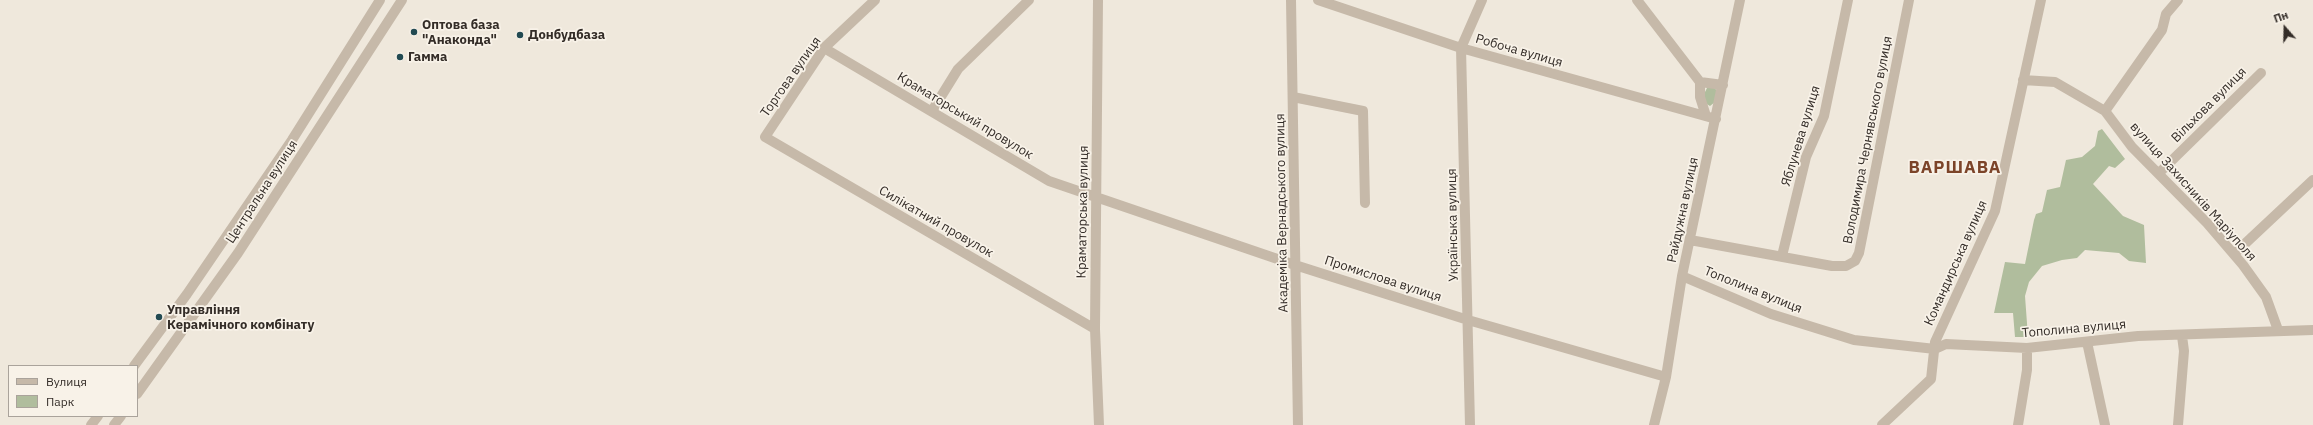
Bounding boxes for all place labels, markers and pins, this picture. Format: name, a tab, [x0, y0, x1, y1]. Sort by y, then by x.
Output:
place label: Оптова база "Анаконда"	[422, 17, 500, 48]
marker: Оптова база "Анаконда"	[409, 27, 419, 37]
place label: Донбудбаза	[528, 27, 605, 43]
marker: Донбудбаза	[515, 30, 525, 40]
place label: Гамма	[408, 49, 447, 65]
marker: Гамма	[395, 52, 405, 62]
place label: Управління Керамічного комбінату	[167, 302, 314, 333]
marker: Управління Керамічного комбінату	[154, 312, 164, 322]

